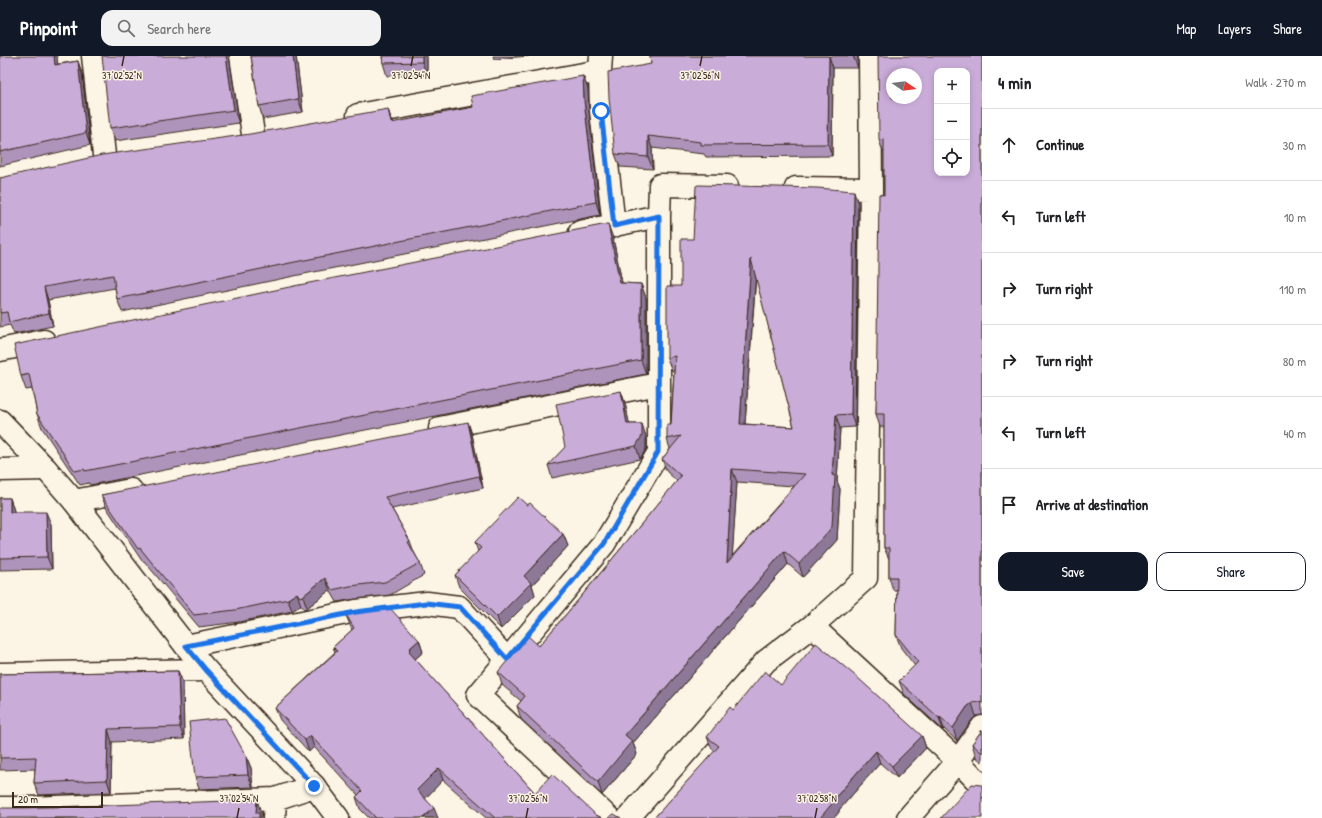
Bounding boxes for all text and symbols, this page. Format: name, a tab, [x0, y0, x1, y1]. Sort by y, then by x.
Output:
search box	[101, 10, 381, 46]
text: Pinpoint	[20, 15, 77, 41]
icon: search	[115, 17, 137, 39]
text: Search here	[147, 18, 211, 39]
text: Map	[1176, 19, 1196, 38]
text: Layers	[1218, 19, 1251, 38]
text: Share	[1273, 19, 1302, 38]
north arrow	[886, 68, 922, 104]
map controls	[934, 68, 970, 176]
button: +	[934, 68, 970, 104]
text: 37°02'52"N	[102, 69, 142, 82]
text: 37°02'54"N	[392, 69, 430, 82]
text: 37°02'56"N	[680, 69, 720, 82]
text: 4 min	[998, 71, 1031, 94]
text: Walk · 270 m	[1245, 73, 1306, 91]
route start	[592, 102, 610, 120]
button: −	[934, 104, 970, 140]
icon: ahead	[998, 134, 1020, 156]
text: Continue	[1036, 134, 1084, 155]
text: 30 m	[1283, 136, 1306, 154]
button: locate	[934, 140, 970, 176]
icon: left	[998, 206, 1020, 228]
text: Turn left	[1036, 206, 1086, 227]
text: 10 m	[1284, 208, 1306, 226]
icon: right	[998, 278, 1020, 300]
text: Turn right	[1036, 278, 1092, 299]
text: 110 m	[1279, 280, 1306, 298]
icon: right	[998, 350, 1020, 372]
text: Turn right	[1036, 350, 1092, 371]
text: 80 m	[1283, 352, 1306, 370]
icon: left	[998, 422, 1020, 444]
text: Turn left	[1036, 422, 1086, 443]
text: 40 m	[1283, 424, 1306, 442]
icon: arrive	[998, 494, 1020, 516]
text: Arrive at destination	[1036, 494, 1148, 515]
button: Save	[998, 552, 1148, 591]
button: Share	[1156, 552, 1306, 591]
route end	[305, 777, 323, 795]
scale bar	[12, 790, 103, 809]
text: 20 m	[18, 792, 38, 806]
text: 37°02'54"N	[220, 792, 258, 805]
text: 37°02'56"N	[508, 792, 548, 805]
text: 37°02'58"N	[797, 792, 837, 805]

